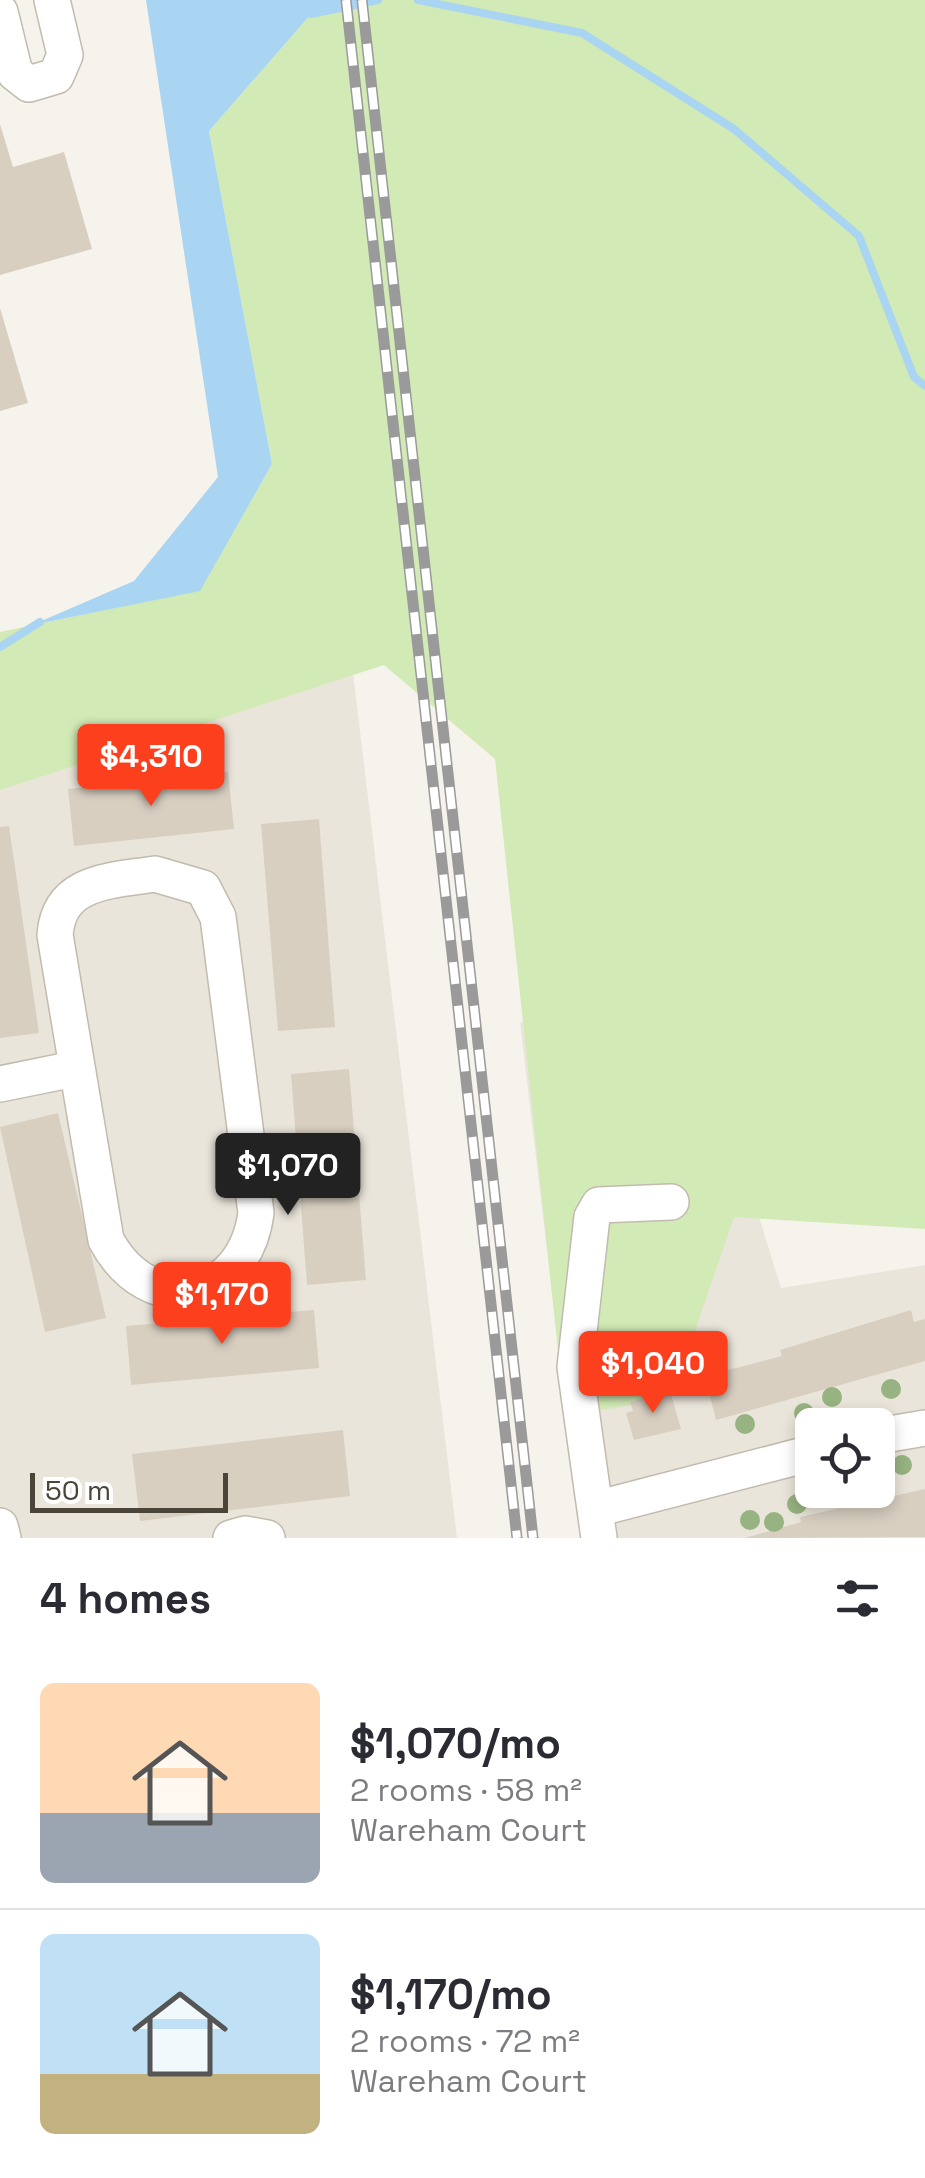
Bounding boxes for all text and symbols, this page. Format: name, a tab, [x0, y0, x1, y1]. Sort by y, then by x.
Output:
pin: $4,310	[70, 724, 232, 809]
text: $4,310	[99, 736, 203, 776]
pin: $1,070	[207, 1133, 369, 1218]
text: $1,070	[237, 1145, 339, 1185]
pin: $1,170	[141, 1262, 303, 1347]
text: $1,170	[175, 1274, 269, 1314]
pin: $1,040	[572, 1331, 734, 1416]
text: $1,040	[601, 1343, 705, 1383]
map controls	[795, 1408, 895, 1508]
button: locate	[795, 1408, 895, 1508]
scale bar	[30, 1468, 228, 1512]
text: 50 m	[45, 1472, 111, 1508]
icon: filters	[830, 1571, 885, 1626]
text: 4 homes	[40, 1572, 211, 1625]
text: $1,070/mo	[350, 1717, 561, 1770]
icon: home	[120, 1723, 240, 1843]
text: 2 rooms · 58 m²	[350, 1770, 582, 1810]
text: Wareham Court	[350, 1810, 587, 1850]
text: $1,170/mo	[350, 1968, 552, 2021]
icon: home	[120, 1974, 240, 2094]
text: 2 rooms · 72 m²	[350, 2021, 580, 2061]
text: Wareham Court	[350, 2061, 587, 2101]

